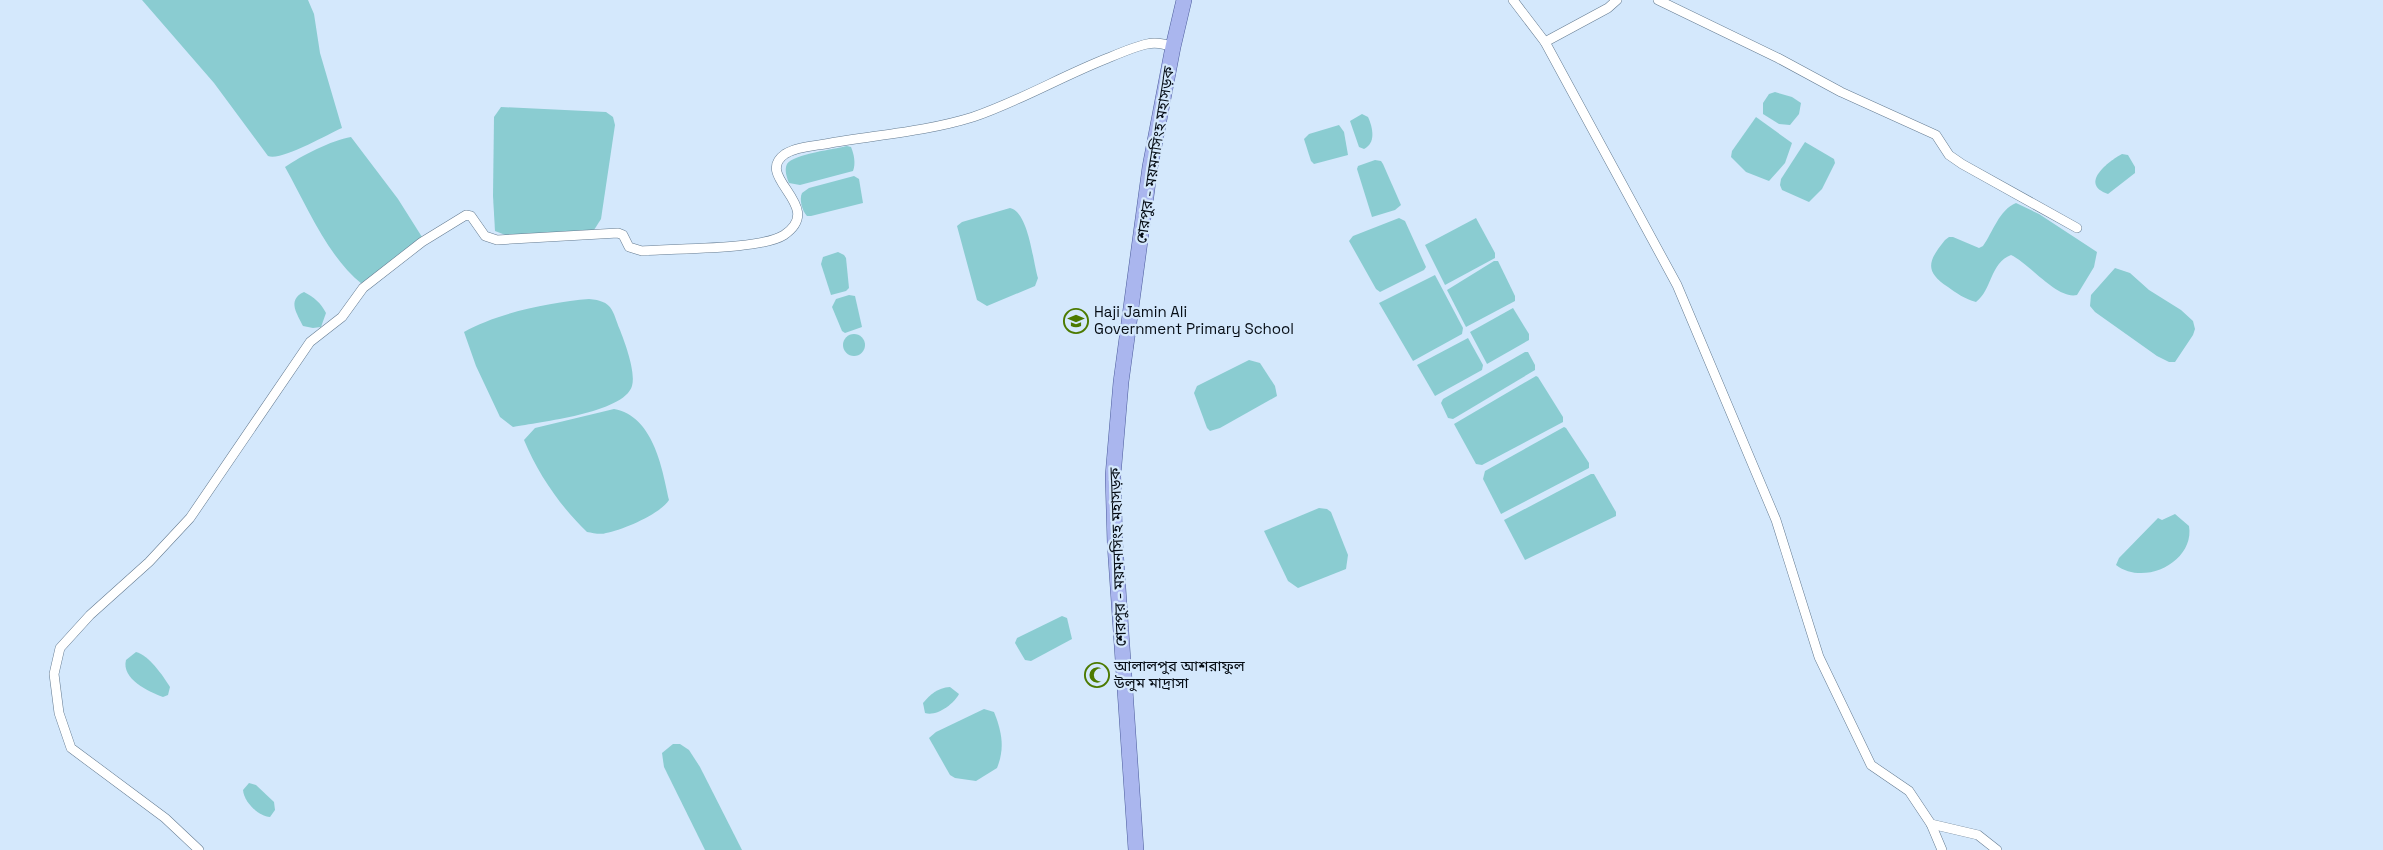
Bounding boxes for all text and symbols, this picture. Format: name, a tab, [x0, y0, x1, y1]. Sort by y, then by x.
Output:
street label: শেরপুর - ময়মনসিংহ মহাসড়ক	[1131, 64, 1178, 245]
place label: Haji Jamin Ali Government Primary School	[1094, 302, 1294, 338]
school or university icon: Haji Jamin Ali Government Primary School	[1063, 308, 1089, 334]
street label: শেরপুর - ময়মনসিংহ মহাসড়ক	[1105, 466, 1130, 647]
place label: আলালপুর আশরাফুল উলুম মাদ্রাসা	[1113, 656, 1246, 692]
mosque icon: আলালপুর আশরাফুল উলুম মাদ্রাসা	[1084, 662, 1110, 688]

